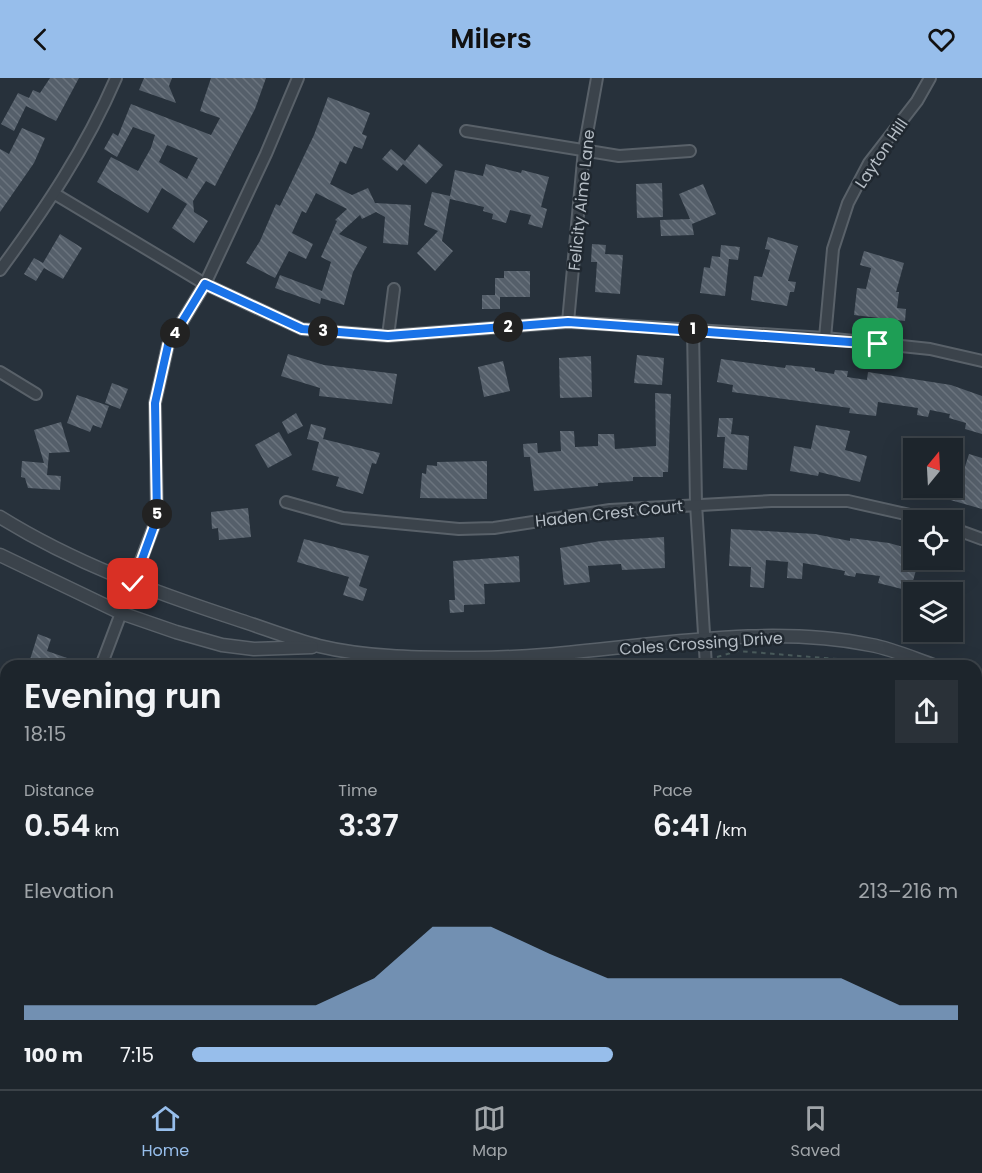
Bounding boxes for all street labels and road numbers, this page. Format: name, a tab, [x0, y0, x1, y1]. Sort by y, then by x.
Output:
street label: Layton Hill	[849, 114, 913, 193]
street label: Felicity Aime Lane	[563, 128, 600, 272]
street label: Haden Crest Court	[534, 494, 684, 533]
street label: Coles Crossing Drive	[619, 626, 784, 661]

